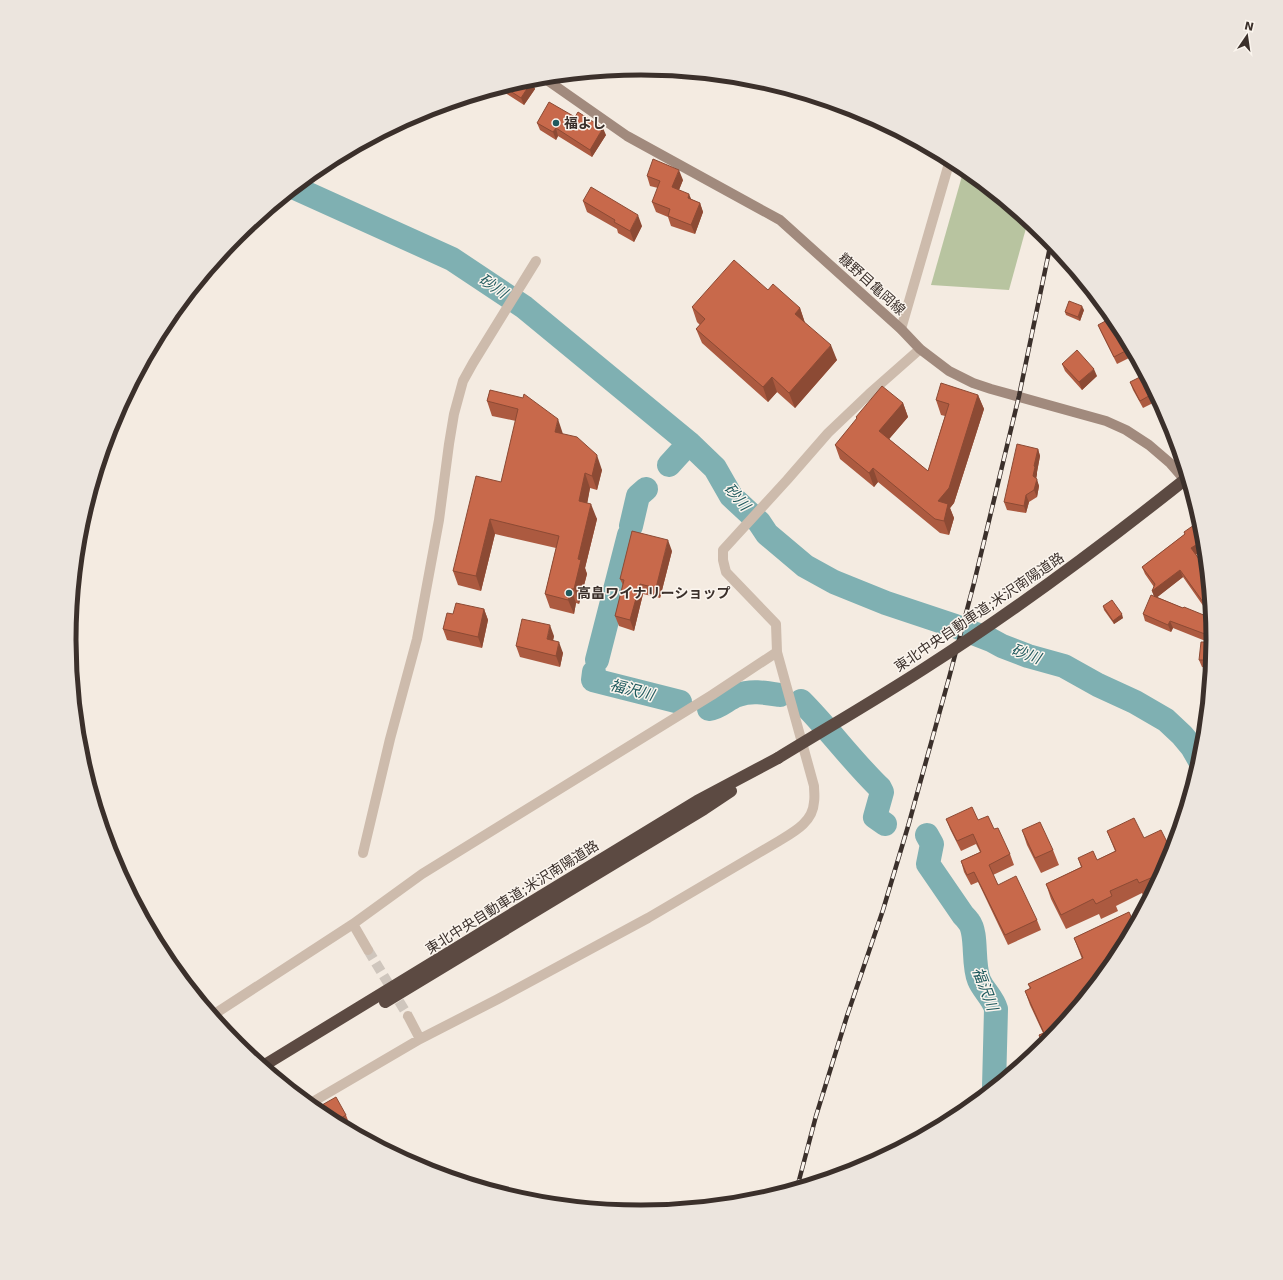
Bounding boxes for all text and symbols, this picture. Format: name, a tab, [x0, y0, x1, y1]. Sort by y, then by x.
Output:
north arrow	[1227, 16, 1267, 56]
text: N	[1243, 19, 1255, 34]
place label: 福よし	[564, 115, 606, 131]
marker: 福よし	[551, 118, 561, 128]
street label: 糠野目亀岡線	[835, 250, 909, 318]
water label: 砂川	[476, 270, 512, 303]
water label: 砂川	[720, 480, 755, 516]
street label: 東北中央自動車道;米沢南陽道路	[891, 549, 1067, 675]
place label: 高畠ワイナリーショップ	[577, 585, 730, 601]
marker: 高畠ワイナリーショップ	[564, 588, 574, 598]
water label: 砂川	[1009, 640, 1045, 668]
water label: 福沢川	[608, 676, 658, 705]
street label: 東北中央自動車道;米沢南陽道路	[423, 837, 601, 957]
water label: 福沢川	[969, 965, 1002, 1015]

